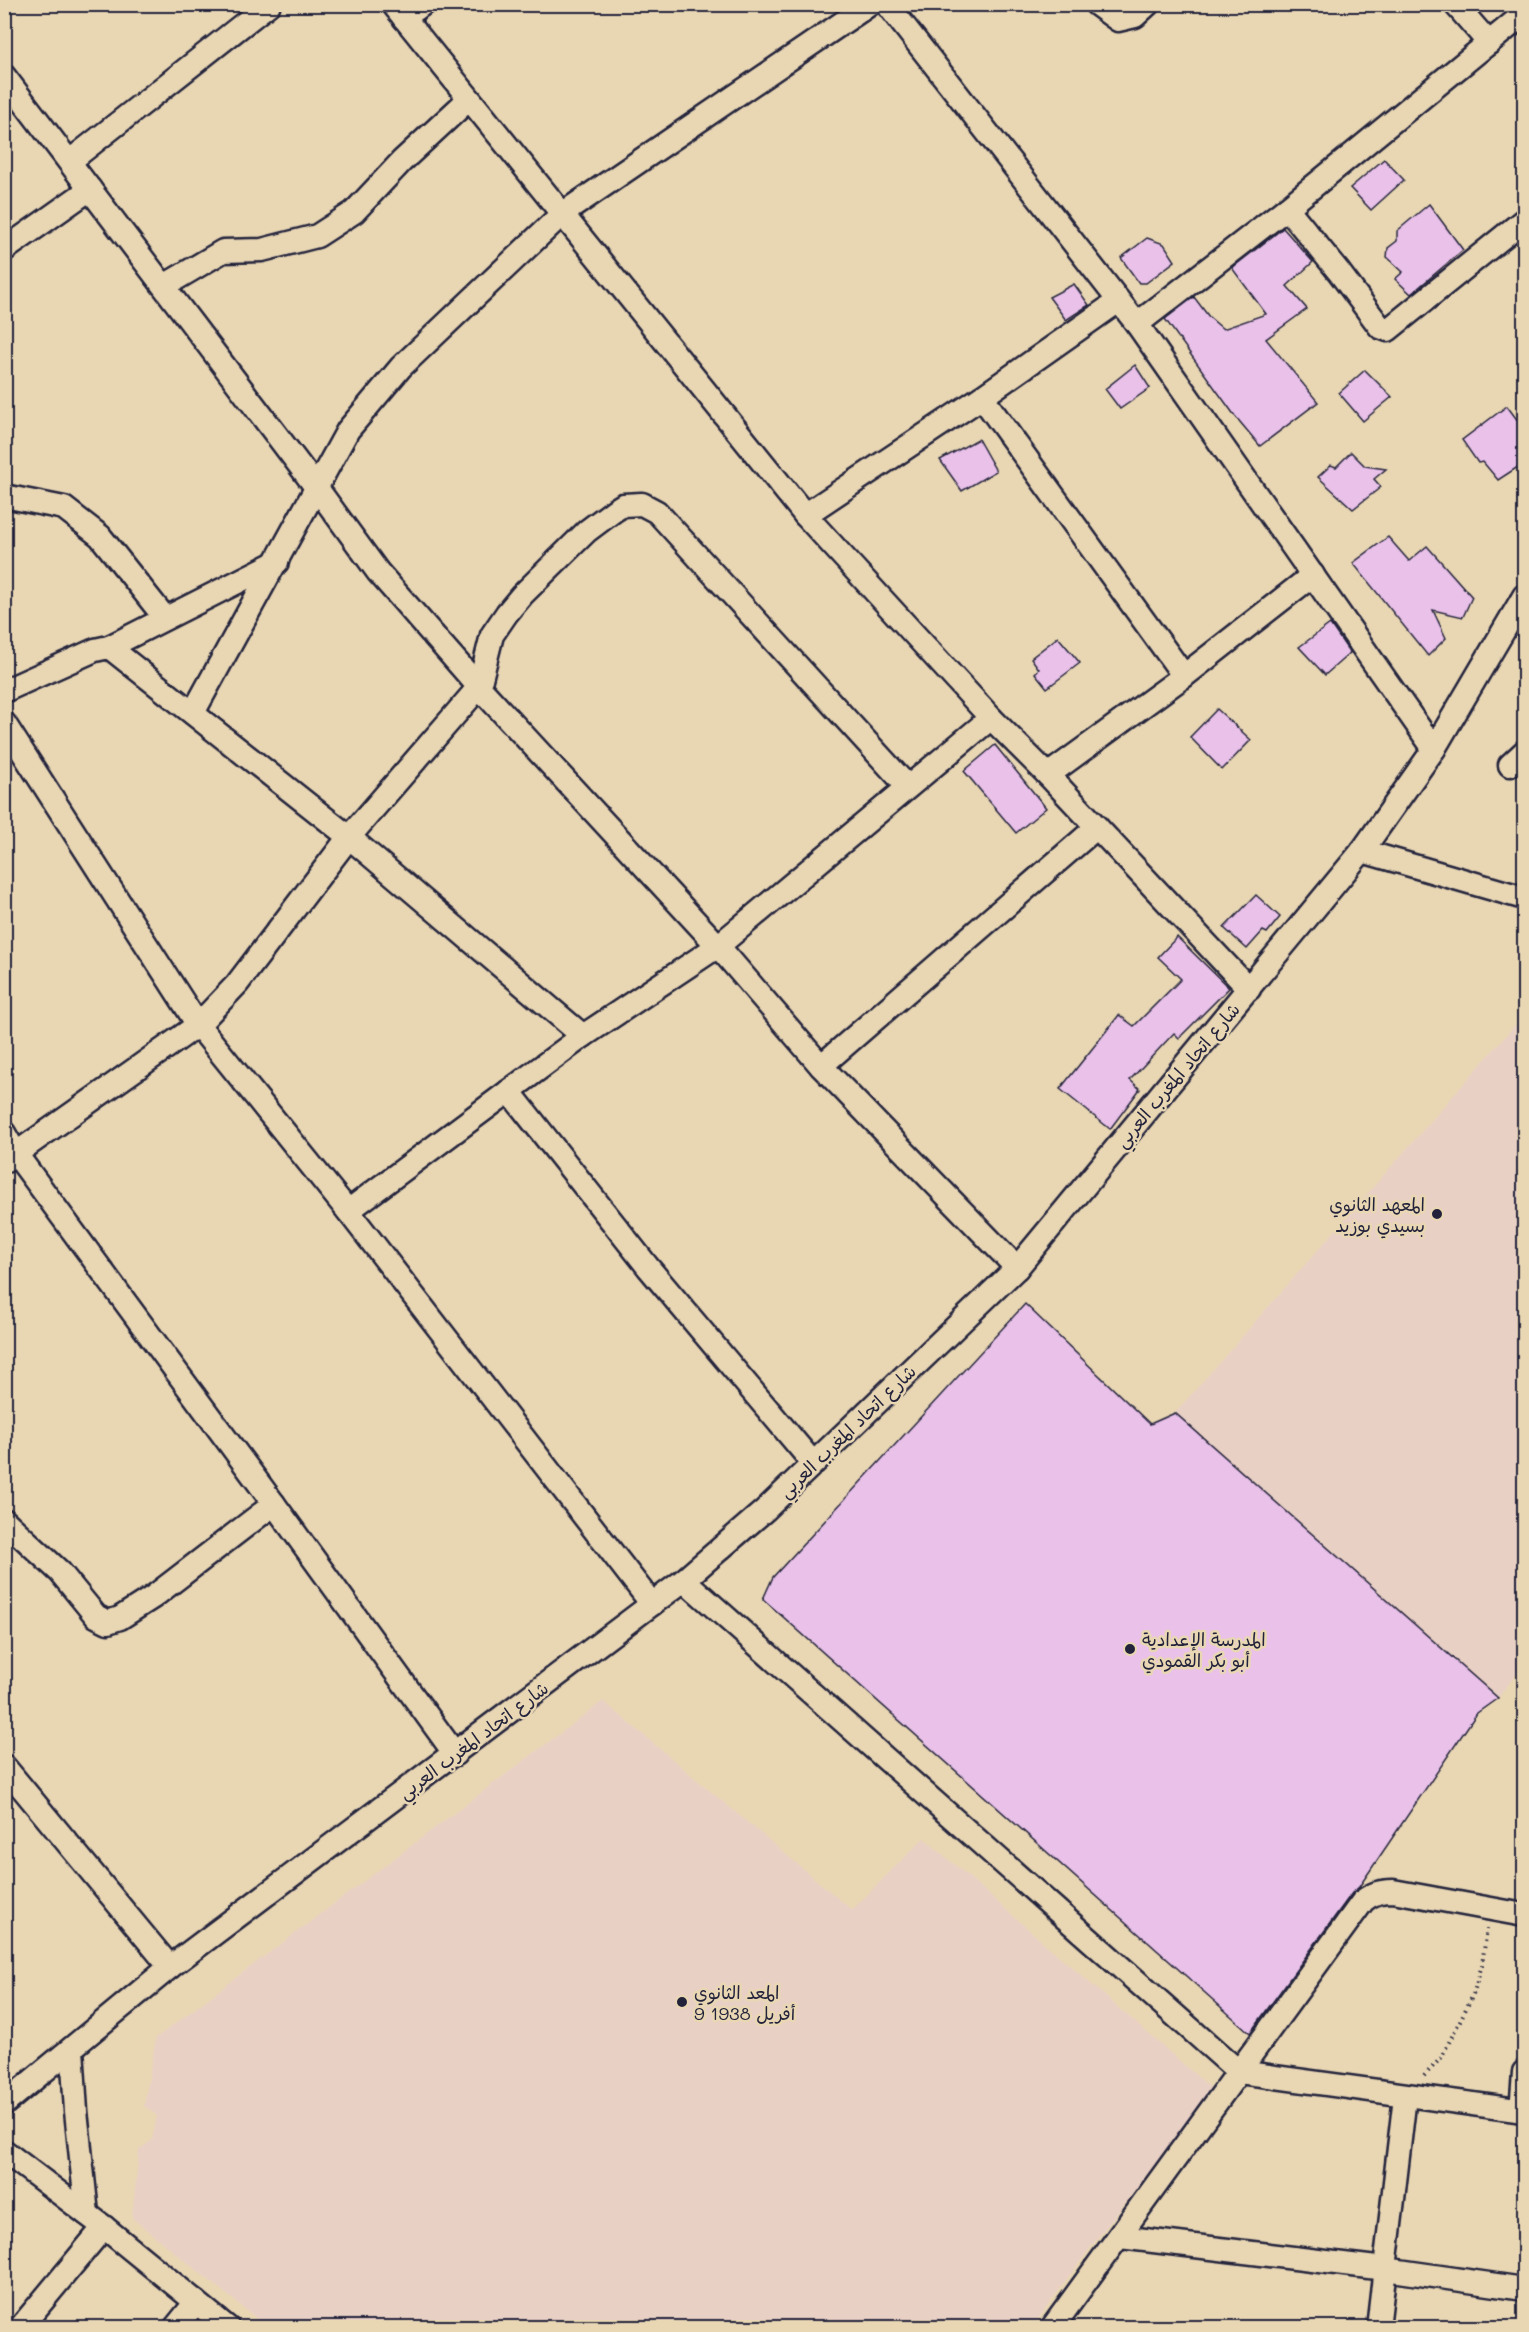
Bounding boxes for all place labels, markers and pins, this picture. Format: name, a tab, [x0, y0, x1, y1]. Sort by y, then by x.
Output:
place label: المعهد الثانوي بسيدي بوزيد	[1329, 1192, 1425, 1239]
marker: المعهد الثانوي بسيدي بوزيد	[1430, 1207, 1444, 1221]
place label: المدرسة الإعدادية أبو بكر القمودي	[1142, 1627, 1266, 1674]
marker: المدرسة الإعدادية أبو بكر القمودي	[1123, 1642, 1137, 1656]
place label: المعد الثانوي 9 أفريل 1938	[694, 1980, 796, 2025]
marker: المعد الثانوي 9 أفريل 1938	[675, 1995, 689, 2009]

